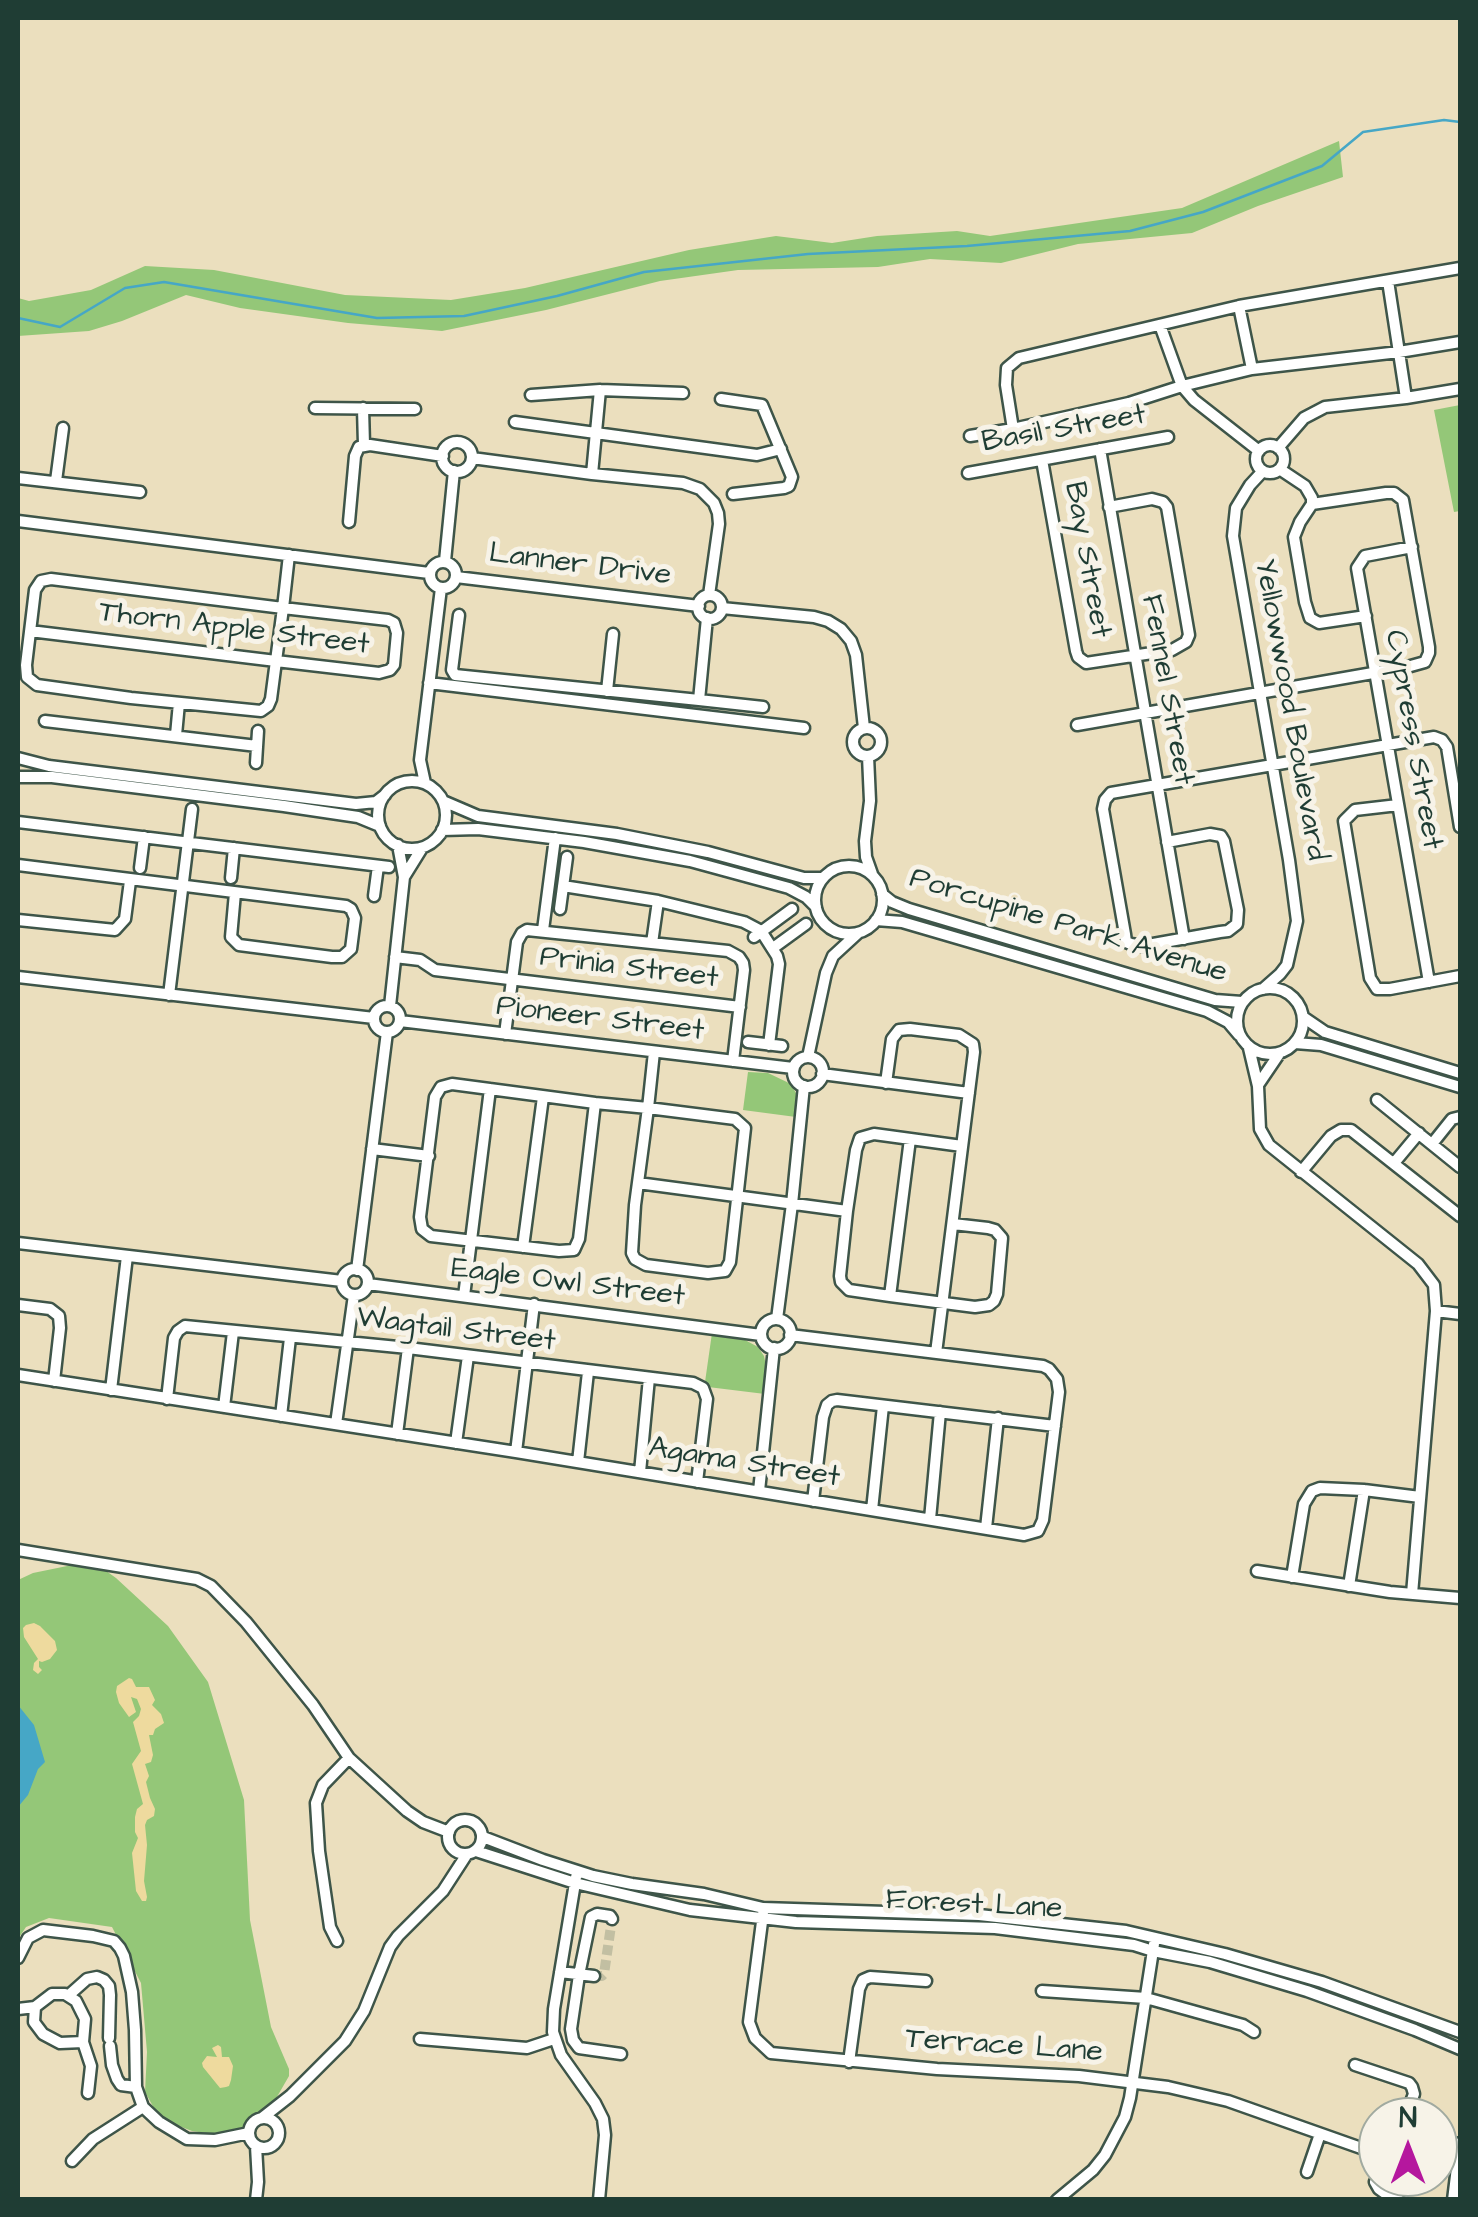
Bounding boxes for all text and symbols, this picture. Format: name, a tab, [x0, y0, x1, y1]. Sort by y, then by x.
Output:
street label: Basil Street	[979, 398, 1149, 462]
street label: Bay Street	[1055, 479, 1117, 641]
street label: Lanner Drive	[487, 537, 673, 595]
street label: Yellowwood Boulevard	[1245, 557, 1333, 863]
street label: Fennel Street	[1132, 592, 1200, 788]
street label: Thorn Apple Street	[97, 596, 371, 664]
street label: Cypress Street	[1375, 628, 1449, 852]
street label: Porcupine Park Avenue	[905, 862, 1231, 992]
street label: Prinia Street	[538, 940, 720, 998]
street label: Pioneer Street	[494, 989, 706, 1051]
street label: Eagle Owl Street	[449, 1252, 687, 1316]
street label: Wagtail Street	[354, 1301, 558, 1361]
street label: Agama Street	[646, 1431, 842, 1497]
street label: Forest Lane	[885, 1883, 1063, 1929]
street label: Terrace Lane	[904, 2022, 1104, 2072]
north arrow	[1358, 2097, 1458, 2197]
text: N	[1399, 2099, 1417, 2138]

